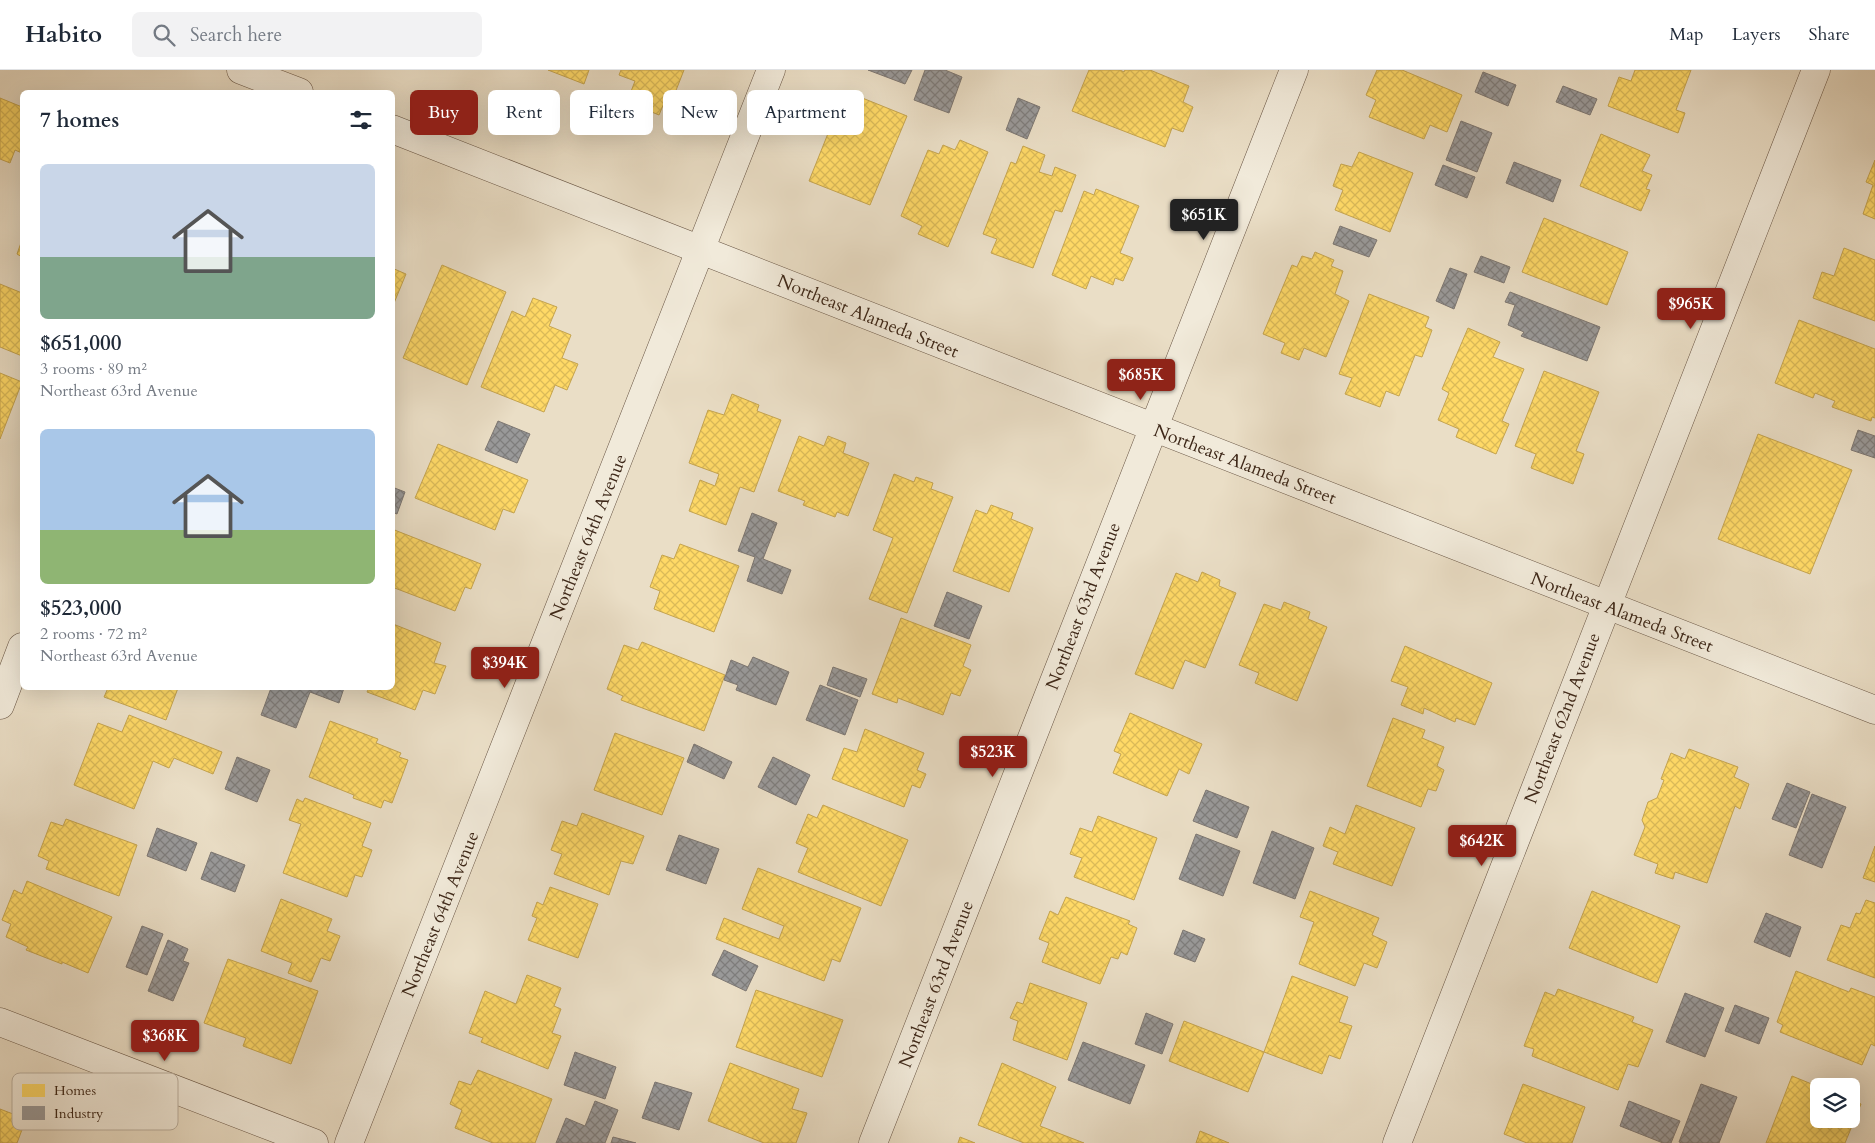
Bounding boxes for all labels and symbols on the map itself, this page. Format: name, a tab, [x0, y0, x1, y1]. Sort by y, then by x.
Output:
pin: $651K	[1169, 198, 1239, 241]
street label: Northeast Alameda Street	[773, 269, 963, 364]
pin: $965K	[1656, 288, 1726, 330]
pin: $685K	[1106, 358, 1176, 401]
street label: Northeast Alameda Street	[1150, 418, 1340, 511]
street label: Northeast 64th Avenue	[544, 450, 633, 624]
street label: Northeast 63rd Avenue	[1040, 519, 1127, 694]
street label: Northeast Alameda Street	[1527, 566, 1717, 659]
street label: Northeast 62nd Avenue	[1518, 629, 1607, 807]
pin: $394K	[470, 646, 540, 689]
pin: $523K	[958, 736, 1028, 778]
pin: $642K	[1447, 824, 1517, 867]
street label: Northeast 64th Avenue	[396, 827, 485, 1001]
street label: Northeast 63rd Avenue	[893, 897, 980, 1072]
pin: $368K	[130, 1020, 200, 1062]
legend	[12, 1073, 178, 1130]
text: Homes	[54, 1081, 96, 1100]
text: Industry	[54, 1104, 104, 1123]

